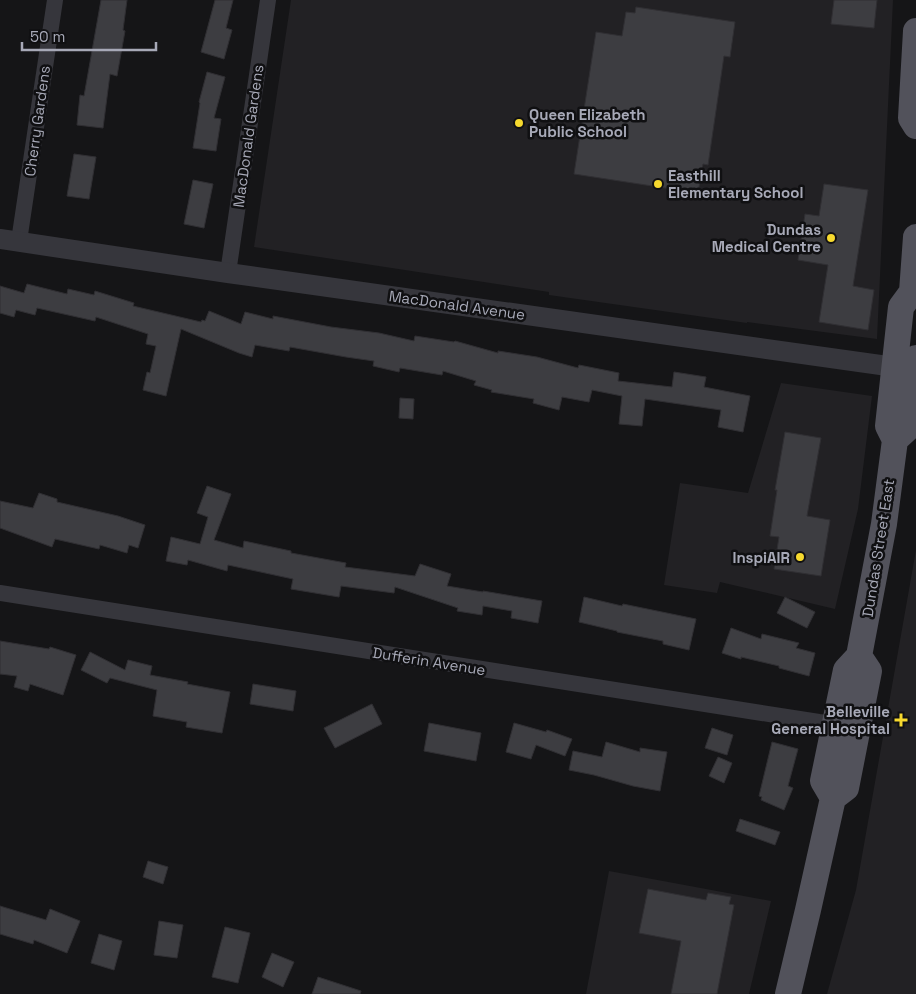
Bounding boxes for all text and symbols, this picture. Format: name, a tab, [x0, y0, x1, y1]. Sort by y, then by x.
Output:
scale bar	[22, 20, 156, 52]
text: 50 m	[30, 27, 65, 46]
street label: MacDonald Gardens	[229, 63, 267, 209]
street label: Cherry Gardens	[20, 64, 54, 178]
place label: Queen Elizabeth Public School	[529, 105, 646, 141]
marker: Queen Elizabeth Public School	[513, 117, 525, 129]
place label: Easthill Elementary School	[668, 166, 803, 202]
marker: Easthill Elementary School	[652, 178, 664, 190]
place label: Dundas Medical Centre	[712, 220, 821, 256]
marker: Dundas Medical Centre	[825, 232, 837, 244]
street label: MacDonald Avenue	[388, 286, 526, 324]
street label: Dundas Street East	[858, 477, 898, 618]
place label: InspiAIR	[732, 548, 790, 567]
marker: InspiAIR	[794, 551, 806, 563]
street label: Dufferin Avenue	[371, 643, 487, 679]
place label: Belleville General Hospital	[771, 702, 890, 738]
marker: Belleville General Hospital	[894, 713, 908, 727]

